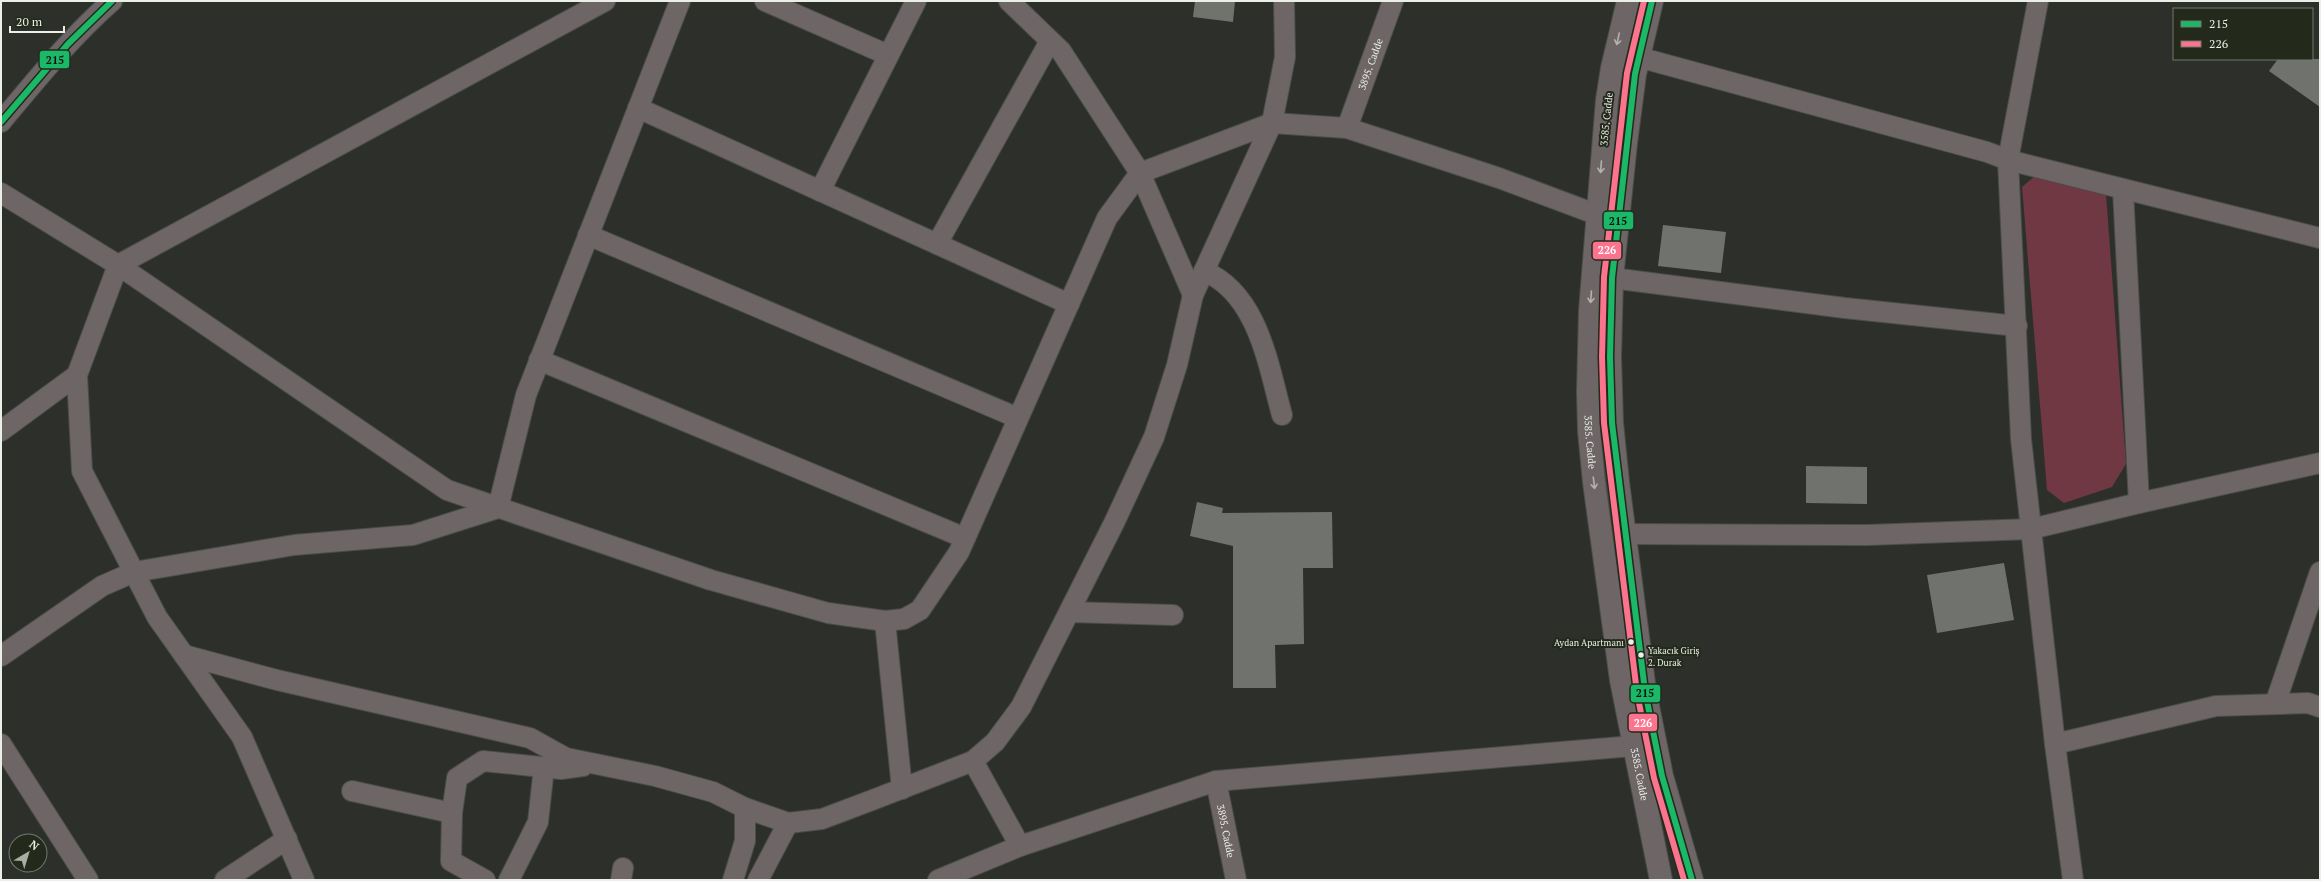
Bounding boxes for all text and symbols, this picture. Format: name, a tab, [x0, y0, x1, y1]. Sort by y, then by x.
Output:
scale bar	[10, 8, 64, 34]
legend	[2173, 8, 2313, 60]
text: 20 m	[16, 14, 43, 29]
text: 215	[2209, 16, 2228, 31]
one-way arrow	[1614, 32, 1622, 45]
text: 226	[2209, 36, 2229, 51]
street label: 3895. Cadde	[1355, 37, 1386, 92]
line badge: 215	[39, 50, 70, 69]
text: 215	[46, 53, 64, 67]
street label: 3585. Cadde	[1597, 92, 1616, 146]
one-way arrow	[1598, 160, 1605, 173]
line badge: 215	[1603, 211, 1634, 230]
text: 215	[1609, 214, 1627, 228]
line badge: 226	[1592, 241, 1622, 260]
text: 226	[1598, 243, 1616, 257]
one-way arrow	[1588, 290, 1595, 303]
street label: 3585. Cadde	[1582, 415, 1599, 469]
one-way arrow	[1590, 476, 1598, 489]
place label: Aydan Apartmanı	[1554, 637, 1624, 649]
marker: Aydan Apartmanı	[1626, 637, 1636, 647]
place label: Yakacık Giriş 2. Durak	[1648, 645, 1700, 669]
marker: Yakacık Giriş 2. Durak	[1636, 650, 1646, 660]
line badge: 215	[1630, 684, 1661, 703]
text: 215	[1636, 686, 1654, 700]
line badge: 226	[1628, 713, 1658, 732]
text: 226	[1634, 716, 1652, 730]
street label: 3585. Cadde	[1628, 746, 1651, 802]
street label: 3895. Cadde	[1214, 803, 1237, 859]
north arrow	[8, 833, 48, 873]
text: N	[27, 837, 42, 854]

